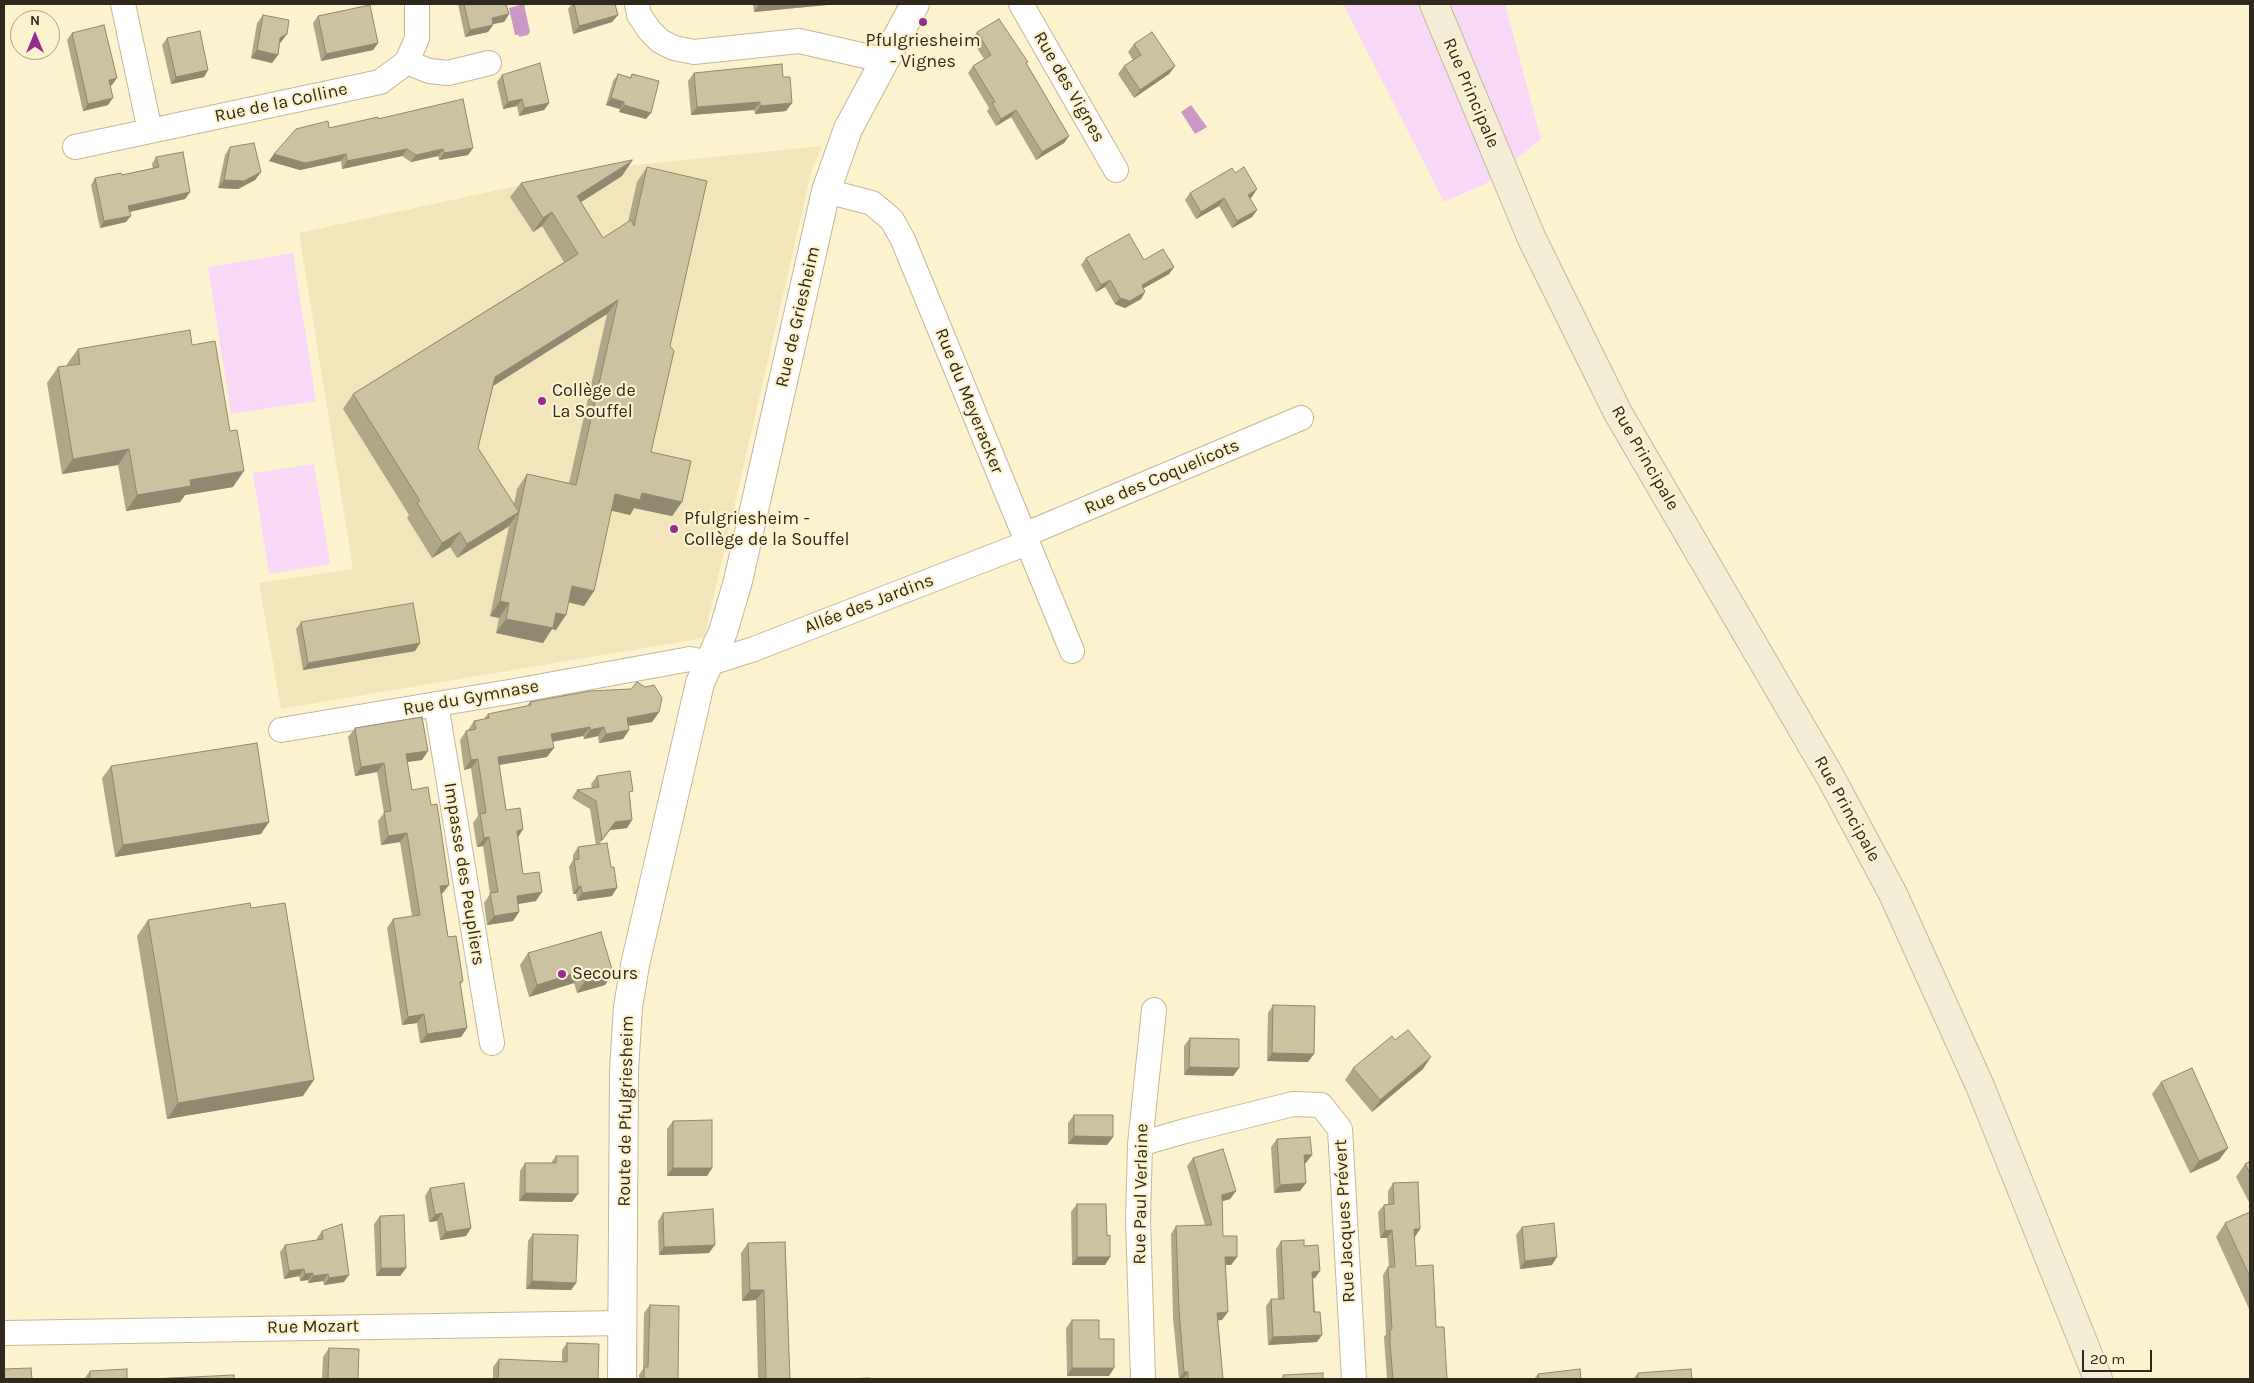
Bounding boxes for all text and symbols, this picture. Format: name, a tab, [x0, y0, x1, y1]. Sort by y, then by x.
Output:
north arrow	[10, 10, 60, 60]
text: N	[30, 12, 40, 29]
marker: Pfulgriesheim - Vignes	[917, 16, 929, 28]
street label: Rue des Vignes	[1029, 28, 1109, 146]
place label: Pfulgriesheim - Vignes	[865, 30, 981, 72]
street label: Rue Principale	[1438, 35, 1504, 151]
street label: Rue de la Colline	[213, 78, 349, 128]
street label: Rue de Griesheim	[771, 244, 825, 390]
street label: Rue du Meyeracker	[930, 325, 1008, 477]
place label: Collège de La Souffel	[552, 380, 636, 422]
marker: Collège de La Souffel	[536, 395, 548, 407]
street label: Rue Principale	[1606, 402, 1684, 514]
street label: Rue des Coquelicots	[1081, 435, 1243, 519]
place label: Pfulgriesheim - Collège de la Souffel	[684, 508, 850, 550]
marker: Pfulgriesheim - Collège de la Souffel	[668, 523, 680, 535]
street label: Allée des Jardins	[801, 569, 937, 639]
street label: Rue du Gymnase	[401, 675, 541, 721]
street label: Rue Principale	[1809, 752, 1885, 866]
street label: Impasse des Peupliers	[439, 781, 489, 967]
place label: Secours	[572, 963, 638, 985]
marker: Secours	[556, 968, 568, 980]
street label: Route de Pfulgriesheim	[614, 1015, 638, 1207]
street label: Rue Paul Verlaine	[1129, 1123, 1153, 1265]
street label: Rue Jacques Prévert	[1330, 1139, 1360, 1303]
street label: Rue Mozart	[267, 1315, 359, 1339]
scale bar	[2084, 1340, 2154, 1372]
text: 20 m	[2090, 1350, 2125, 1368]

